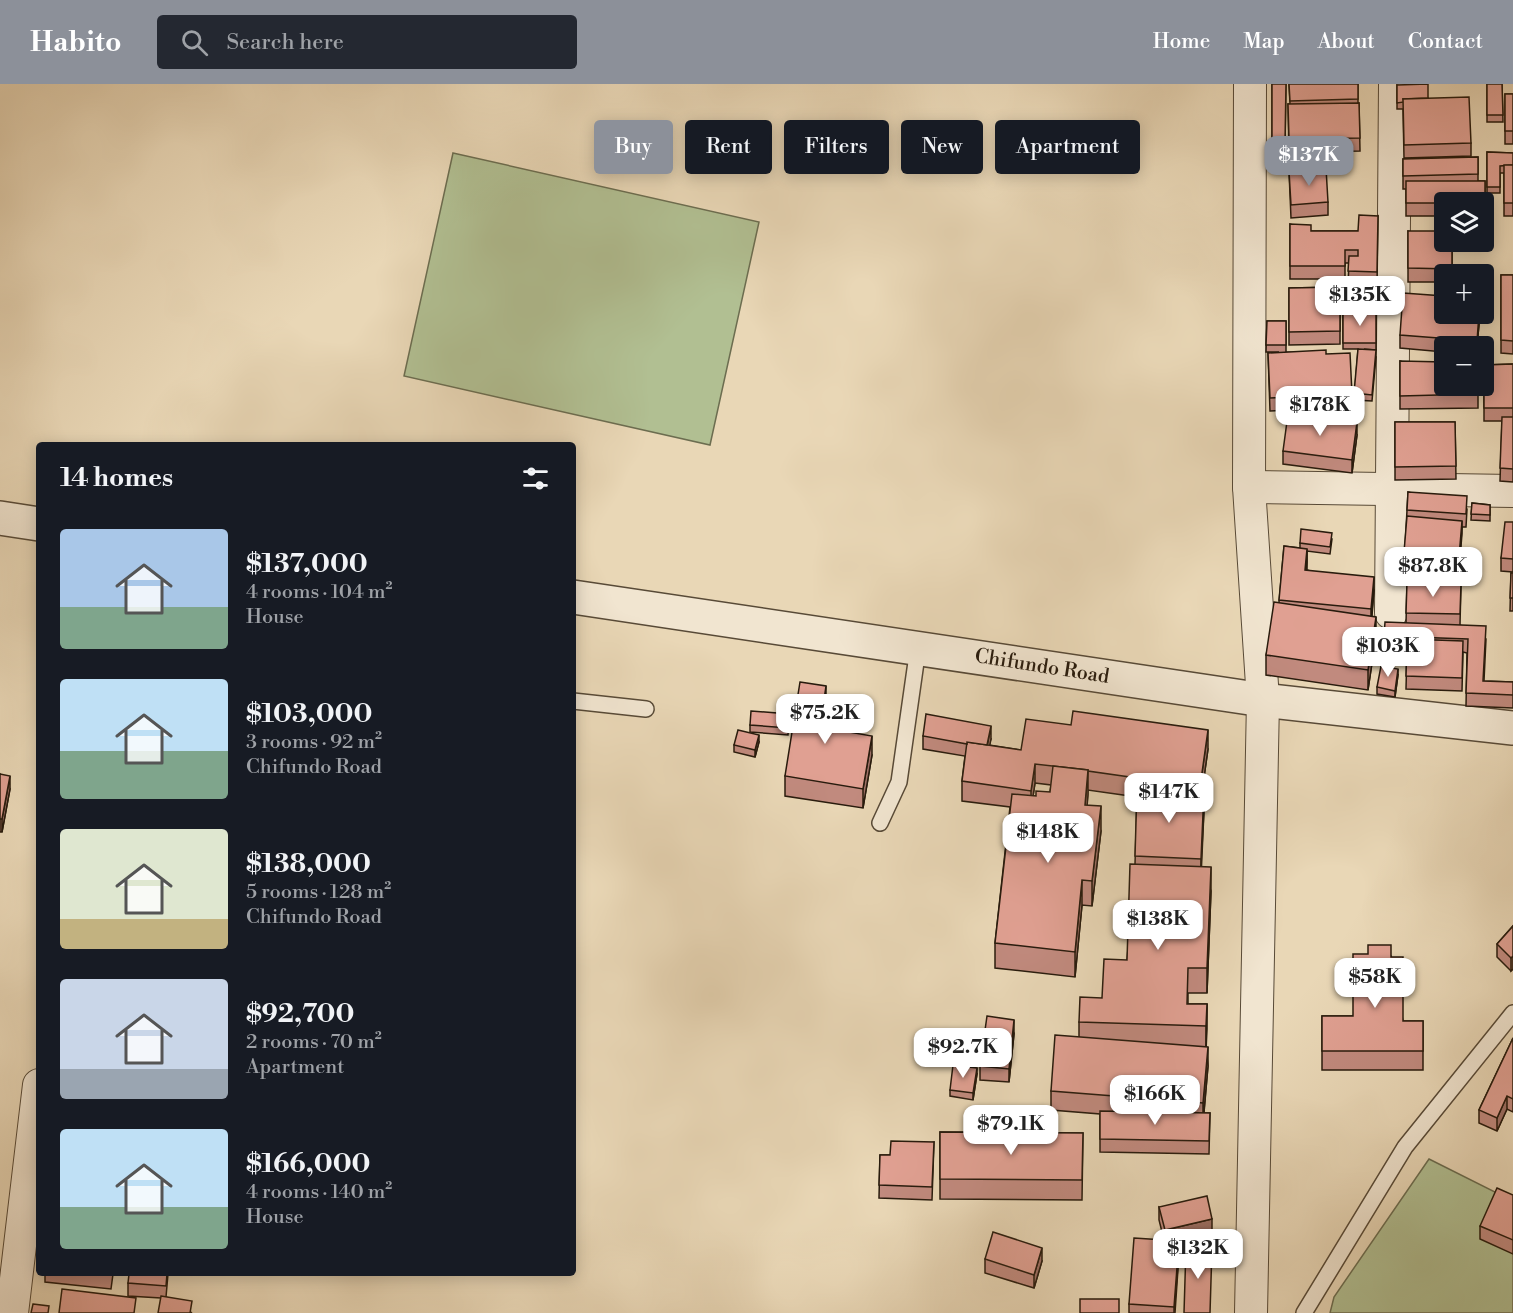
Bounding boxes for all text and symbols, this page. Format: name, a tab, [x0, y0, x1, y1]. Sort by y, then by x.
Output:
search box	[157, 15, 577, 69]
text: Habito	[30, 25, 121, 60]
icon: search	[178, 26, 211, 59]
text: Search here	[226, 29, 344, 56]
text: Home	[1153, 29, 1210, 55]
text: Map	[1243, 29, 1285, 55]
text: About	[1318, 29, 1375, 55]
text: Contact	[1408, 29, 1483, 55]
chip: Buy	[594, 120, 673, 174]
chip: Rent	[685, 120, 772, 174]
chip: Filters	[784, 120, 889, 174]
chip: New	[901, 120, 983, 174]
chip: Apartment	[995, 120, 1140, 174]
pin: $137K	[1267, 136, 1351, 187]
text: $137K	[1278, 143, 1340, 168]
map controls	[1434, 192, 1494, 396]
button: layers	[1434, 192, 1494, 252]
button: +	[1434, 264, 1494, 324]
pin: $135K	[1318, 276, 1402, 327]
text: $135K	[1329, 283, 1391, 308]
button: −	[1434, 336, 1494, 396]
pin: $178K	[1278, 386, 1362, 437]
text: $178K	[1290, 393, 1350, 418]
text: 14 homes	[60, 462, 173, 494]
icon: filters	[519, 462, 552, 495]
pin: $87.8K	[1384, 547, 1482, 598]
text: $137,000	[246, 548, 368, 580]
icon: home	[108, 553, 180, 625]
text: $87.8K	[1398, 554, 1468, 579]
text: 4 rooms · 104 m²	[246, 580, 393, 605]
text: House	[246, 605, 304, 630]
pin: $103K	[1346, 627, 1430, 678]
text: $103K	[1356, 634, 1420, 659]
street label: Chifundo Road	[973, 644, 1112, 690]
pin: $75.2K	[776, 694, 874, 745]
text: $103,000	[246, 698, 372, 730]
text: $75.2K	[790, 701, 860, 726]
icon: home	[108, 703, 180, 775]
text: 3 rooms · 92 m²	[246, 730, 382, 755]
text: Chifundo Road	[246, 755, 382, 780]
pin: $147K	[1127, 773, 1211, 824]
text: $147K	[1138, 780, 1200, 805]
pin: $148K	[1006, 813, 1090, 864]
text: $148K	[1017, 820, 1079, 845]
text: $138,000	[246, 848, 371, 880]
icon: home	[108, 853, 180, 925]
text: 5 rooms · 128 m²	[246, 880, 391, 905]
pin: $138K	[1116, 900, 1200, 951]
text: Chifundo Road	[246, 905, 382, 930]
text: $138K	[1127, 907, 1189, 932]
pin: $58K	[1339, 958, 1411, 1009]
text: $58K	[1348, 965, 1402, 990]
text: $92,700	[246, 998, 354, 1030]
icon: home	[108, 1003, 180, 1075]
pin: $92.7K	[914, 1028, 1012, 1079]
text: 2 rooms · 70 m²	[246, 1030, 382, 1055]
text: $92.7K	[928, 1035, 998, 1060]
text: Apartment	[246, 1055, 344, 1080]
pin: $166K	[1113, 1075, 1197, 1126]
text: $166K	[1124, 1082, 1186, 1107]
pin: $79.1K	[962, 1105, 1060, 1156]
text: $79.1K	[977, 1112, 1045, 1137]
text: $166,000	[246, 1148, 370, 1180]
icon: home	[108, 1153, 180, 1225]
text: 4 rooms · 140 m²	[246, 1180, 392, 1205]
text: House	[246, 1205, 304, 1230]
pin: $132K	[1156, 1229, 1240, 1280]
text: $132K	[1167, 1236, 1229, 1261]

